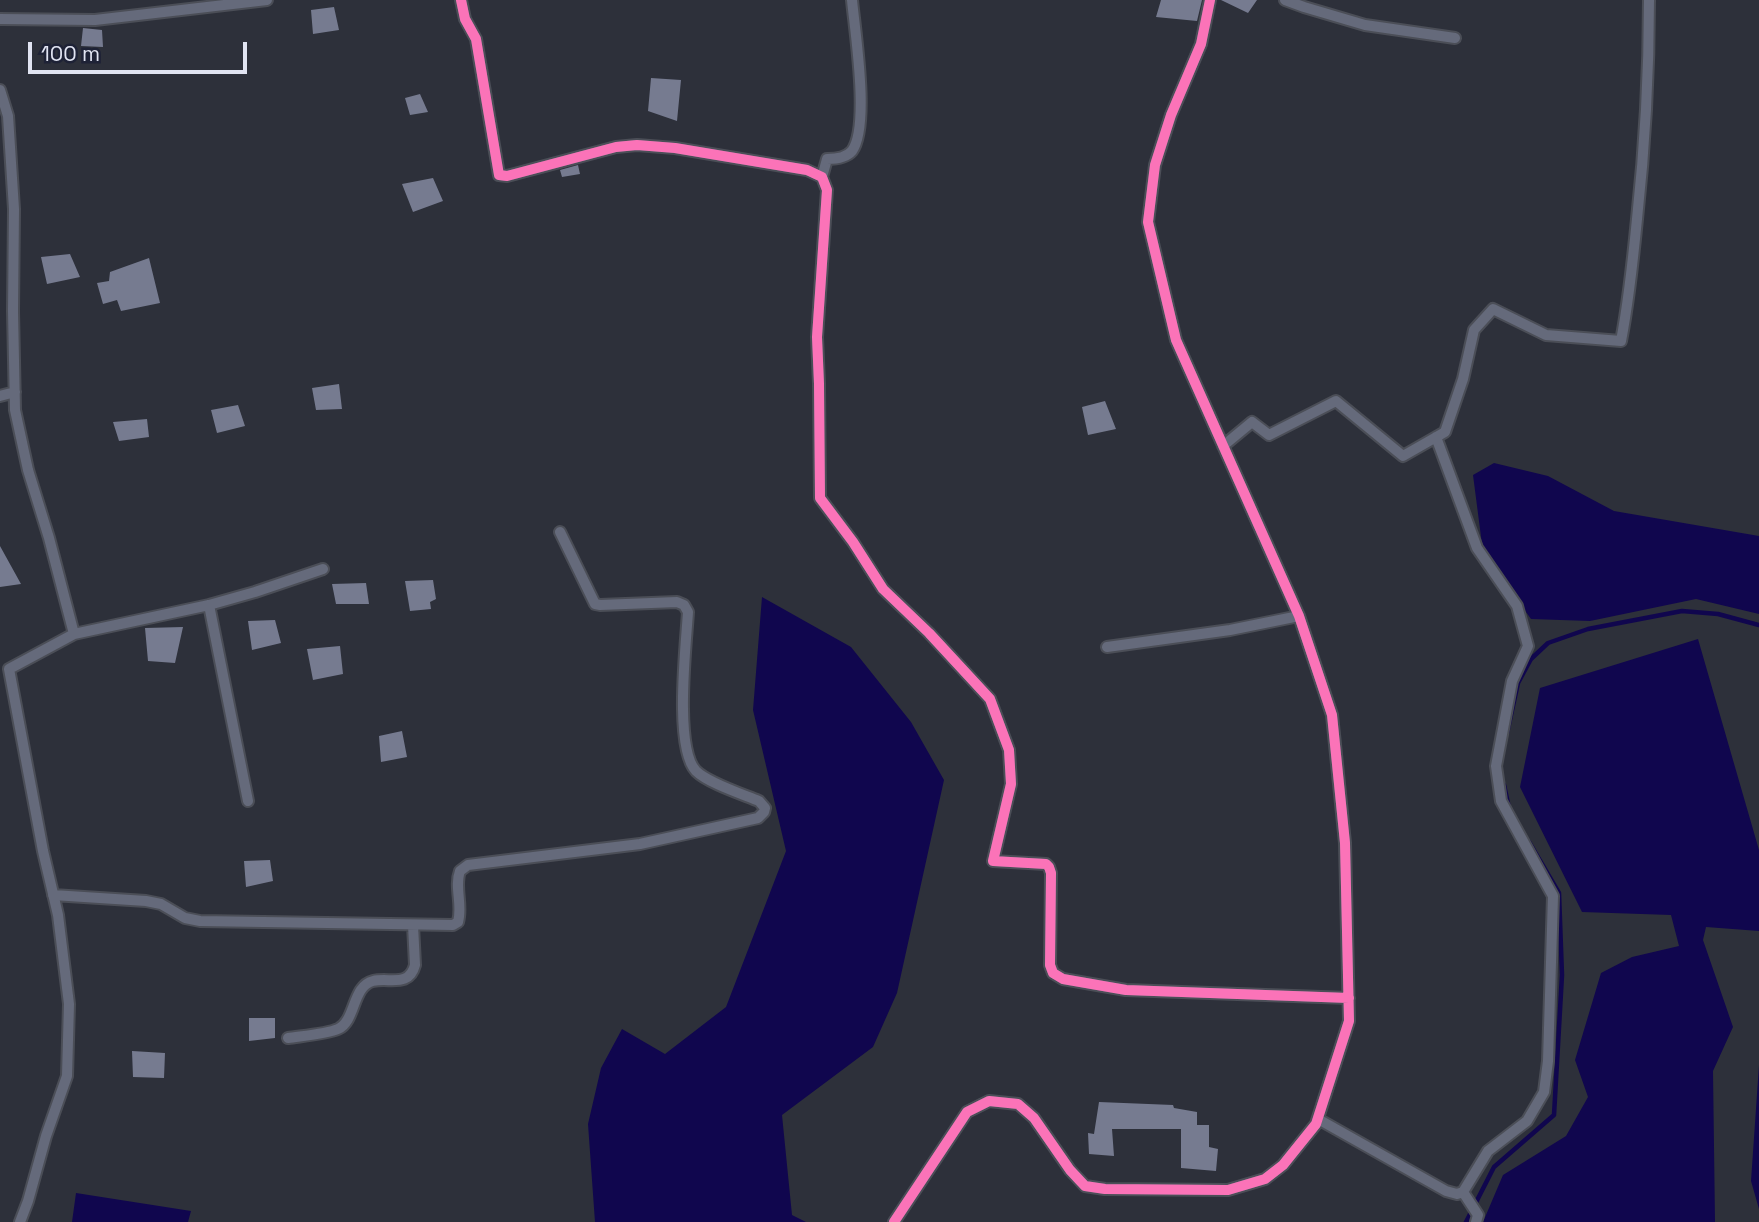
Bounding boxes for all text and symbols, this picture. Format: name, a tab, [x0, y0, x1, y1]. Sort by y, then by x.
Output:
scale bar	[32, 28, 250, 72]
text: 100 m	[41, 40, 100, 67]

